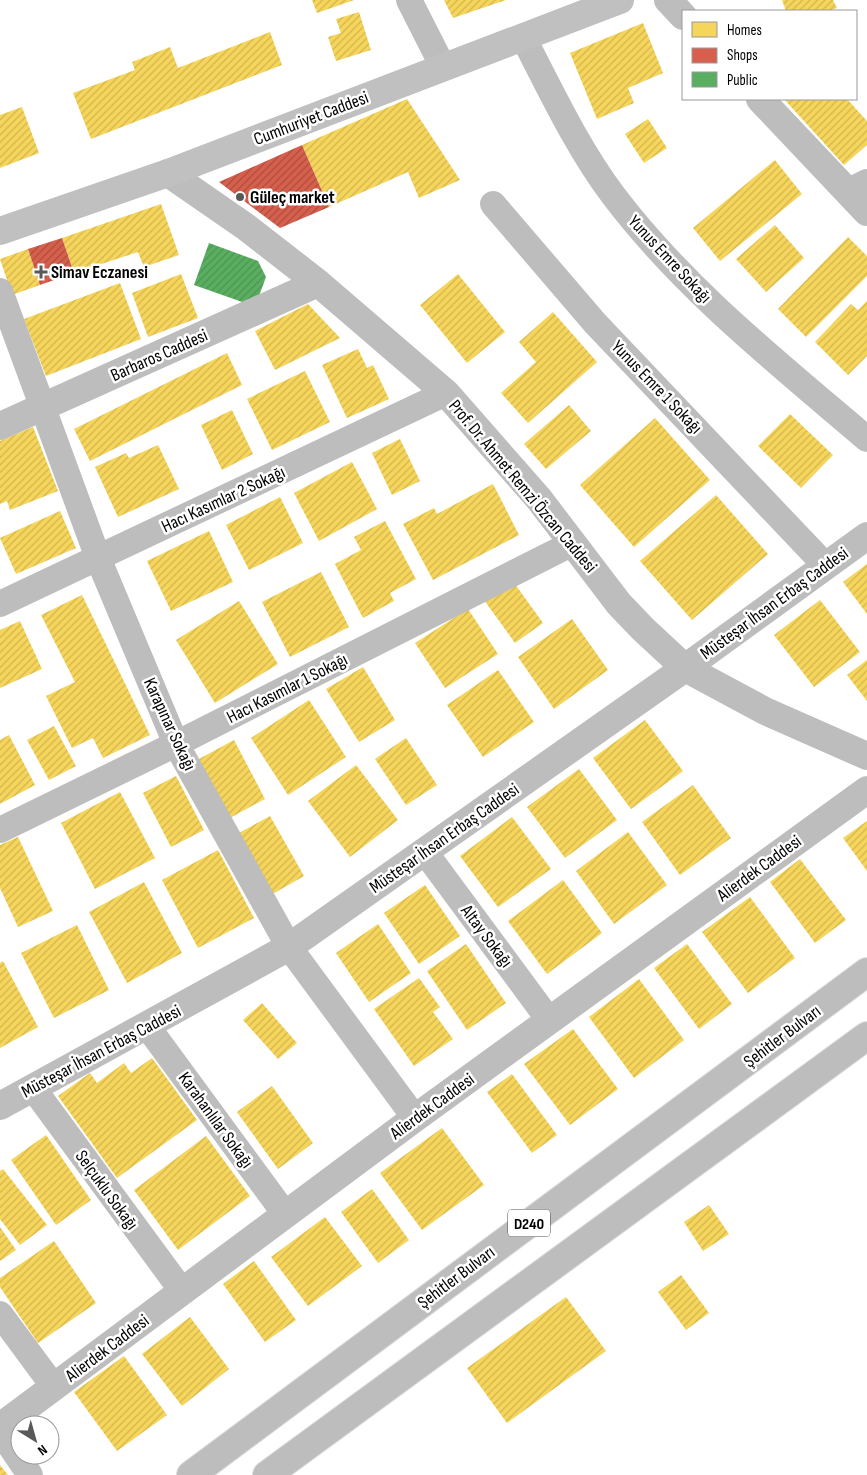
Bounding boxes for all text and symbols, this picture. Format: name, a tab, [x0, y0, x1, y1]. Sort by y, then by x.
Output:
legend	[682, 10, 857, 100]
text: Homes	[727, 21, 762, 40]
text: Shops	[727, 46, 758, 65]
text: Public	[727, 71, 758, 90]
street label: Cumhuriyet Caddesi	[251, 87, 372, 150]
place label: Güleç market	[250, 187, 335, 208]
marker: Güleç market	[234, 191, 246, 203]
street label: Yunus Emre Sokağı	[624, 211, 716, 308]
place label: Simav Eczanesi	[51, 262, 148, 283]
marker: Simav Eczanesi	[35, 266, 47, 278]
street label: Barbaros Caddesi	[108, 325, 211, 386]
street label: Yunus Emre 1 Sokağı	[607, 336, 706, 438]
street label: Prof. Dr. Ahmet Remzi Özcan Caddesi	[444, 396, 601, 577]
street label: Hacı Kasımlar 2 Sokağı	[158, 462, 288, 537]
street label: Müsteşar İhsan Erbaş Caddesi	[696, 543, 852, 664]
street label: Hacı Kasımlar 1 Sokağı	[223, 649, 351, 728]
street label: Karapınar Sokağı	[139, 675, 200, 774]
street label: Müsteşar İhsan Erbaş Caddesi	[366, 779, 523, 898]
street label: Alierdek Caddesi	[712, 831, 806, 907]
street label: Altay Sokağı	[456, 900, 517, 972]
street label: Müsteşar İhsan Erbaş Caddesi	[18, 1000, 185, 1102]
street label: Şehitler Bulvarı	[740, 1001, 825, 1072]
street label: Karahanlılar Sokağı	[174, 1068, 257, 1172]
street label: Alierdek Caddesi	[385, 1069, 479, 1145]
street label: Selçuklu Sokağı	[71, 1146, 142, 1234]
road number: D240	[508, 1210, 550, 1236]
street label: Şehitler Bulvarı	[414, 1242, 499, 1313]
street label: Alierdek Caddesi	[61, 1310, 153, 1387]
north arrow	[10, 1415, 60, 1465]
text: N	[34, 1441, 51, 1459]

